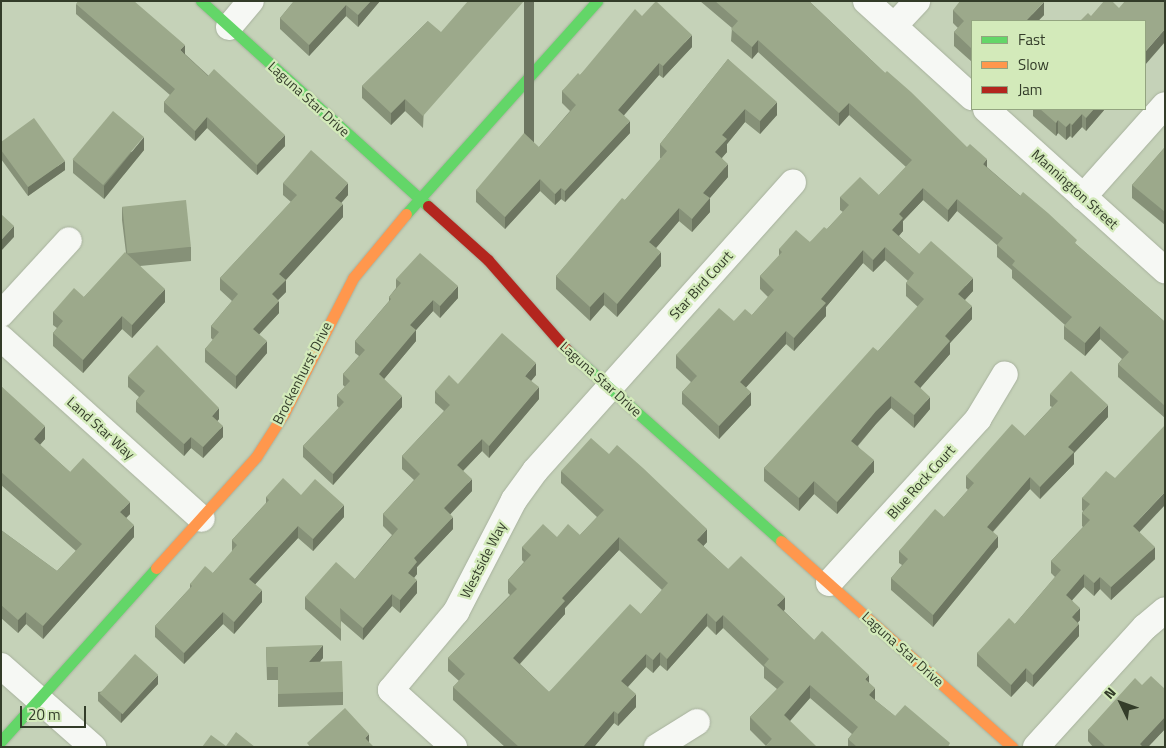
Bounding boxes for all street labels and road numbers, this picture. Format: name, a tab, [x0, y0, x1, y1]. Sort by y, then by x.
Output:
street label: Laguna Star Drive	[265, 58, 353, 140]
street label: Mannington Street	[1028, 146, 1122, 232]
street label: Star Bird Court	[666, 247, 736, 323]
street label: Brockenhurst Drive	[269, 319, 335, 427]
street label: Laguna Star Drive	[557, 338, 645, 420]
street label: Land Star Way	[64, 393, 138, 463]
street label: Blue Rock Court	[884, 442, 958, 522]
street label: Westside Way	[457, 519, 509, 601]
street label: Laguna Star Drive	[859, 608, 947, 690]

